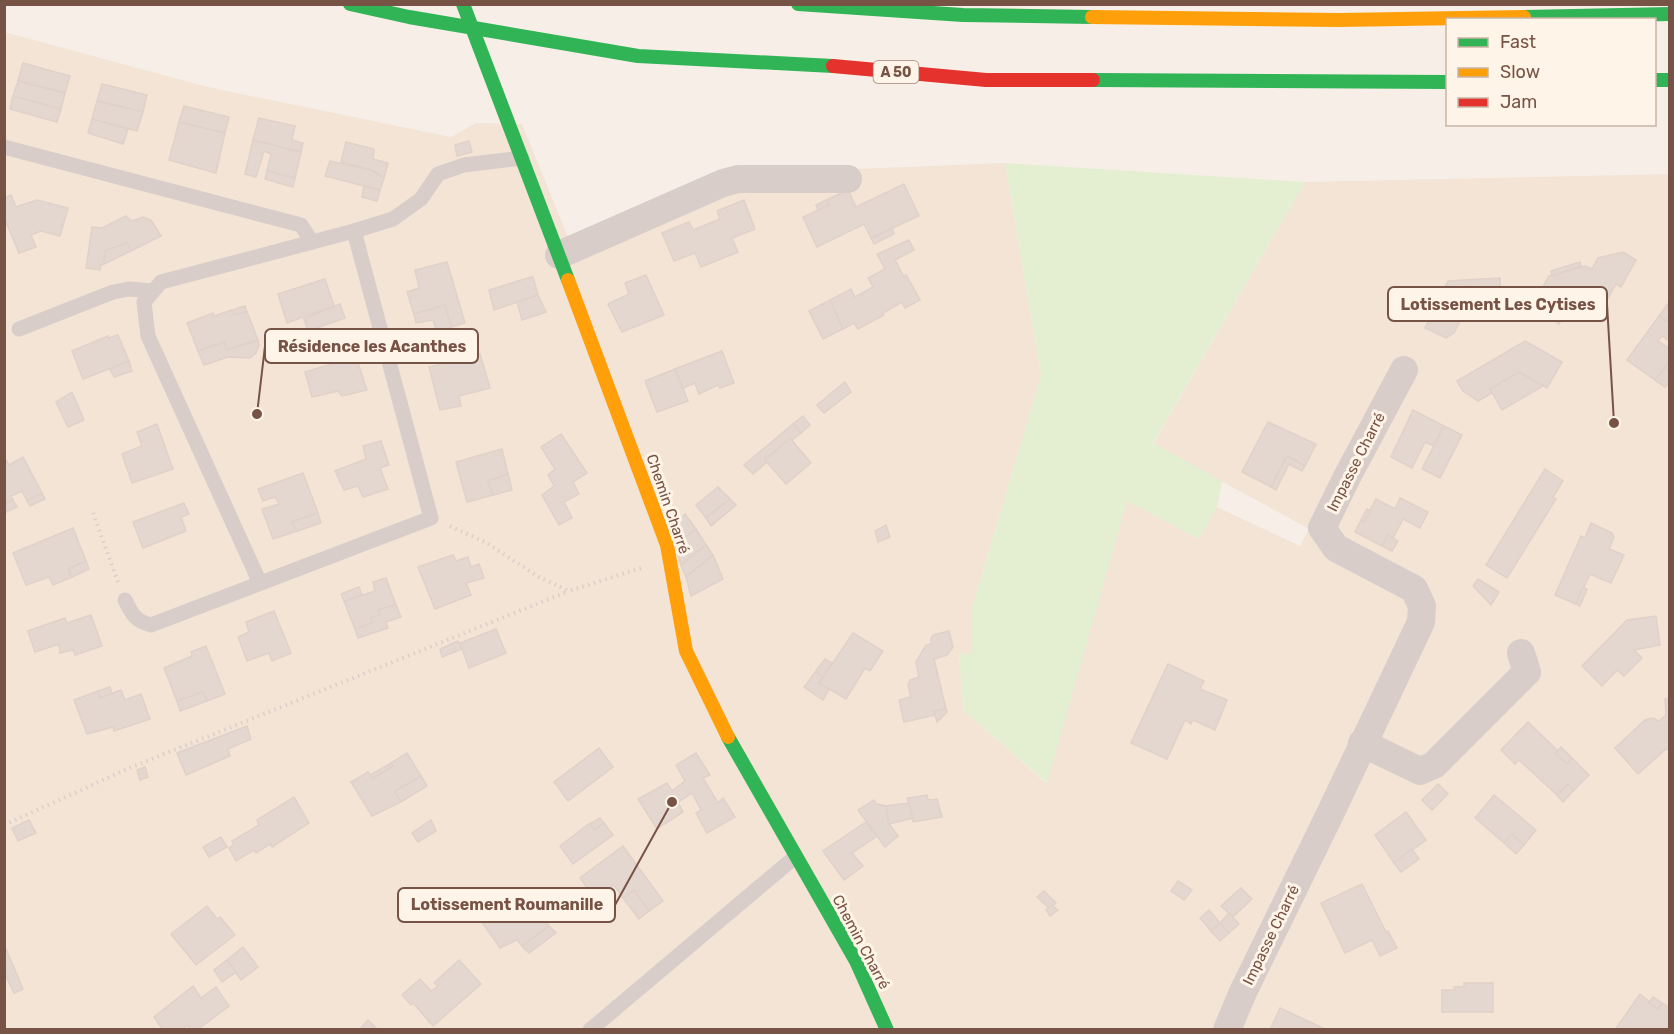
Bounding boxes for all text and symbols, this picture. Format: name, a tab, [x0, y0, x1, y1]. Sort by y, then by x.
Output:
legend	[1446, 18, 1656, 126]
text: Fast	[1500, 31, 1536, 53]
road number: A 50	[874, 61, 918, 83]
text: Slow	[1500, 61, 1540, 83]
text: Jam	[1500, 91, 1537, 113]
callout: Lotissement Les Cytises	[1388, 287, 1607, 321]
text: Lotissement Les Cytises	[1401, 295, 1596, 314]
callout: Résidence les Acanthes	[265, 329, 478, 363]
text: Résidence les Acanthes	[278, 337, 466, 356]
street label: Impasse Charré	[1323, 409, 1389, 515]
street label: Chemin Charré	[643, 452, 693, 556]
street label: Impasse Charré	[1239, 882, 1303, 988]
callout: Lotissement Roumanille	[398, 888, 615, 922]
street label: Chemin Charré	[829, 892, 893, 992]
text: Lotissement Roumanille	[411, 895, 603, 914]

